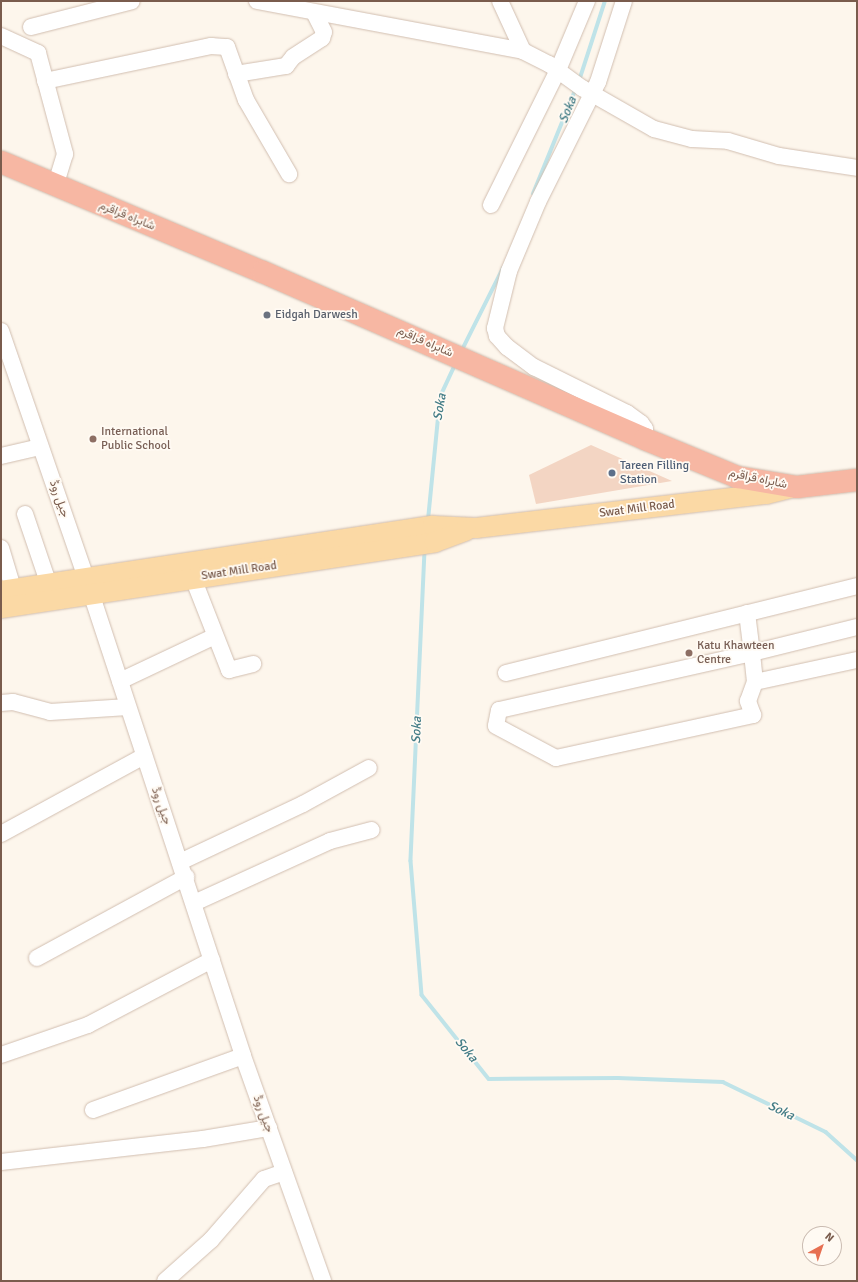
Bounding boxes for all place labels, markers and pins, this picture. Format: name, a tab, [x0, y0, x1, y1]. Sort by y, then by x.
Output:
place label: Eidgah Darwesh	[275, 308, 358, 322]
marker: Eidgah Darwesh	[262, 310, 272, 320]
place label: International Public School	[101, 425, 170, 453]
marker: International Public School	[88, 434, 98, 444]
place label: Tareen Filling Station	[620, 459, 689, 487]
marker: Tareen Filling Station	[607, 468, 617, 478]
place label: Katu Khawteen Centre	[697, 639, 775, 667]
marker: Katu Khawteen Centre	[684, 648, 694, 658]

